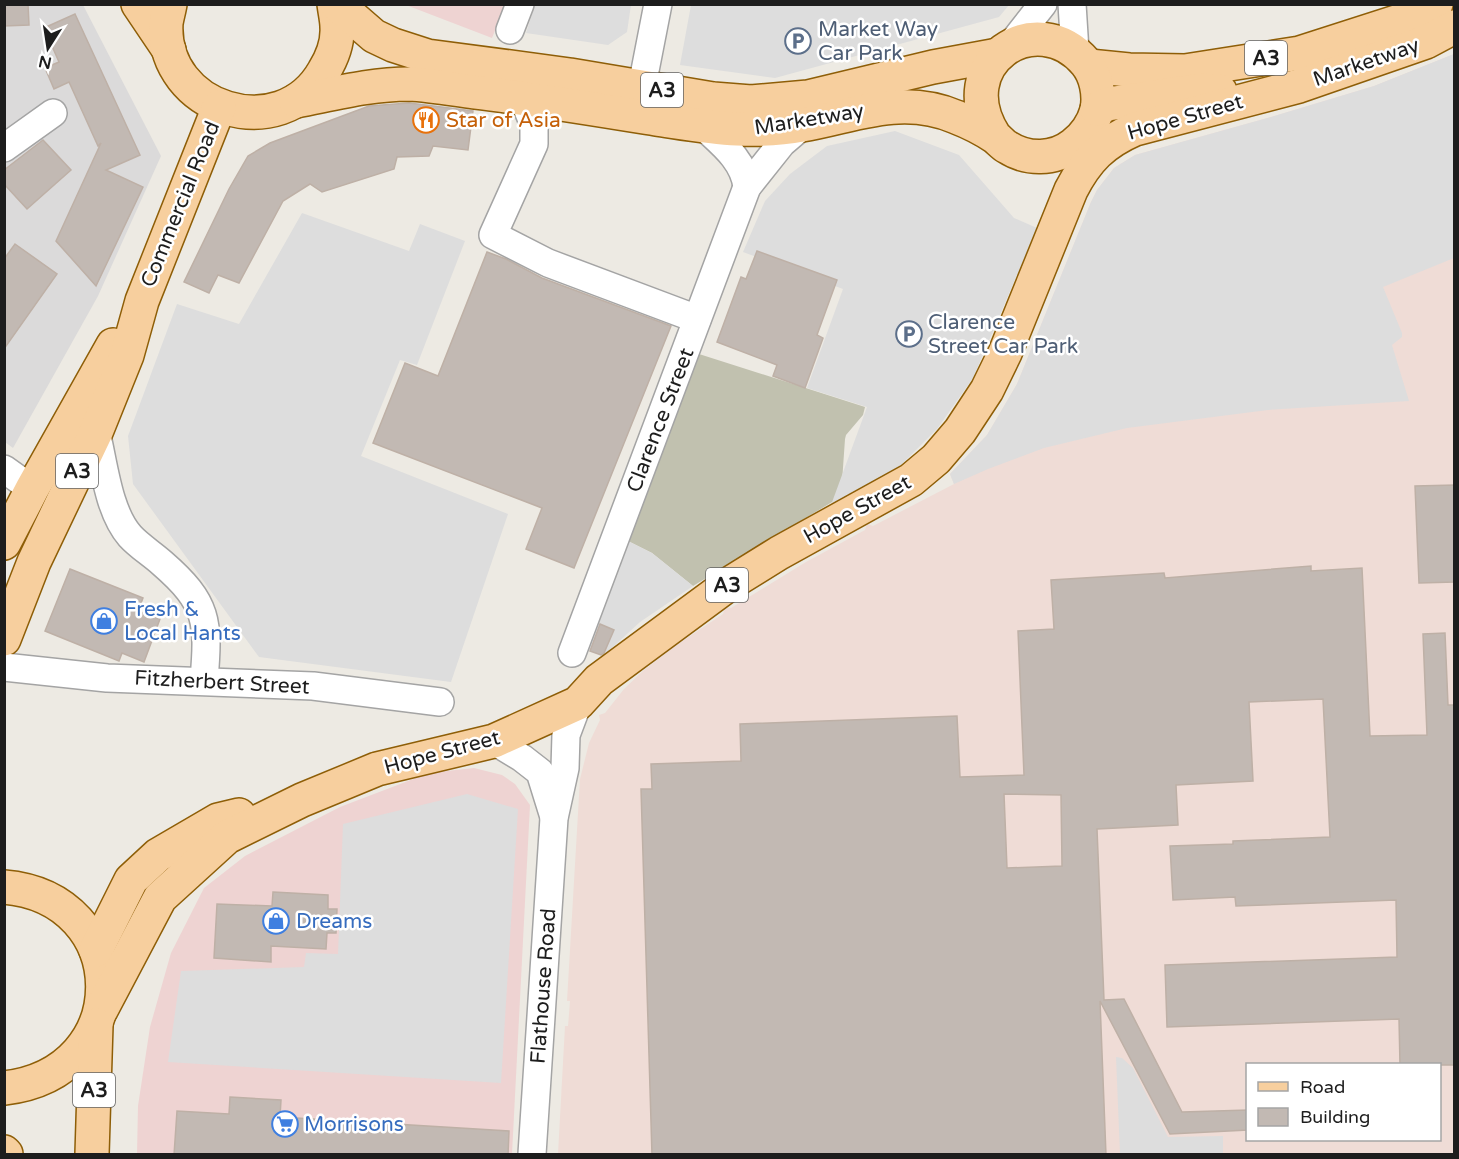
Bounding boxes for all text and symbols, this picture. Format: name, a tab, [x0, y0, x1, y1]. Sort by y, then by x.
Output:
place label: Market Way Car Park	[818, 17, 938, 66]
north arrow	[18, 18, 78, 78]
parking icon: Market Way Car Park	[783, 26, 813, 56]
street label: Marketway	[1310, 33, 1423, 92]
road number: A3	[1245, 41, 1287, 75]
text: N	[37, 51, 53, 73]
road number: A3	[641, 73, 683, 107]
street label: Hope Street	[1125, 89, 1246, 146]
street label: Marketway	[753, 98, 866, 140]
restaurant icon: Star of Asia	[411, 105, 441, 135]
place label: Star of Asia	[446, 108, 561, 133]
street label: Commercial Road	[136, 117, 225, 291]
place label: Clarence Street Car Park	[928, 310, 1078, 359]
parking icon: Clarence Street Car Park	[894, 319, 924, 349]
street label: Clarence Street	[621, 345, 699, 496]
road number: A3	[56, 454, 98, 488]
street label: Hope Street	[799, 470, 915, 549]
road number: A3	[706, 568, 748, 602]
place label: Fresh & Local Hants	[124, 597, 241, 646]
shop icon: Fresh & Local Hants	[89, 606, 119, 636]
street label: Fitzherbert Street	[134, 665, 310, 700]
street label: Hope Street	[381, 725, 503, 780]
shop icon: Dreams	[261, 906, 291, 936]
street label: Flathouse Road	[526, 907, 561, 1065]
place label: Dreams	[296, 909, 372, 934]
legend	[1246, 1063, 1441, 1141]
road number: A3	[73, 1073, 115, 1107]
text: Road	[1300, 1076, 1345, 1098]
text: Building	[1300, 1106, 1370, 1128]
supermarket icon: Morrisons	[270, 1109, 300, 1139]
place label: Morrisons	[304, 1112, 404, 1137]

